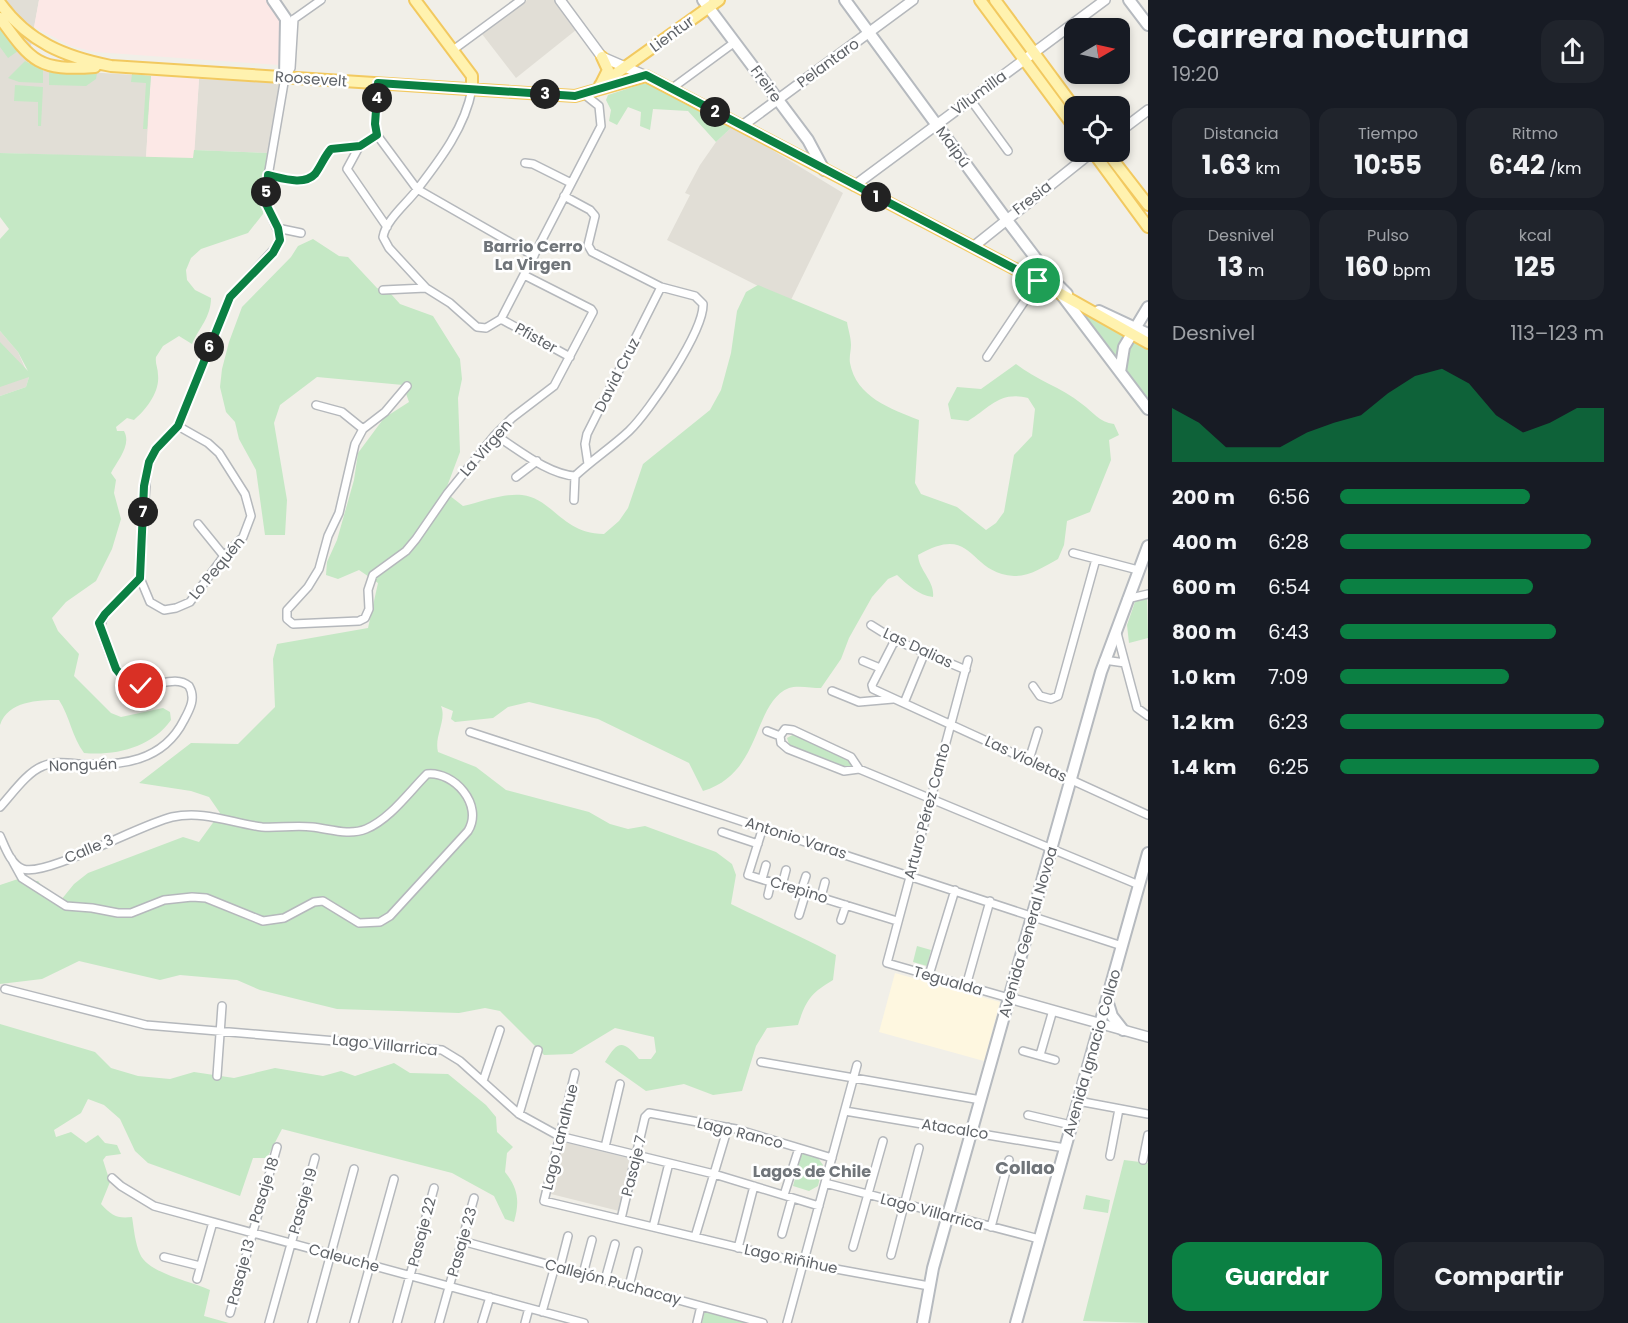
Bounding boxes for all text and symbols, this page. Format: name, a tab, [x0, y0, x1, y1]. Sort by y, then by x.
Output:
street label: Lientur	[645, 10, 698, 57]
text: Carrera nocturna	[1172, 13, 1469, 60]
north arrow	[1064, 18, 1130, 84]
map controls	[1064, 18, 1130, 162]
button: share	[1541, 20, 1604, 83]
street label: Pelantaro	[792, 33, 863, 92]
text: 19:20	[1172, 60, 1219, 88]
street label: Freire	[746, 61, 787, 106]
street label: Vilumilla	[947, 65, 1011, 120]
street label: Roosevelt	[274, 66, 348, 91]
pin: 3	[530, 79, 560, 109]
text: 3	[540, 82, 550, 105]
pin: 4	[362, 83, 392, 113]
text: 4	[372, 86, 382, 109]
button: locate	[1064, 96, 1130, 162]
pin: 2	[700, 97, 730, 127]
text: 2	[710, 100, 720, 123]
street label: Maipú	[931, 122, 976, 172]
text: Distancia	[1204, 122, 1278, 145]
text: Tiempo	[1358, 122, 1418, 145]
text: Ritmo	[1512, 122, 1558, 145]
text: 1.63	[1202, 147, 1251, 183]
text: 10:55	[1354, 147, 1422, 183]
text: 6:42	[1488, 147, 1545, 183]
text: km	[1251, 157, 1280, 180]
text: /km	[1545, 157, 1582, 180]
street label: Fresia	[1008, 176, 1056, 219]
pin: 5	[251, 177, 281, 207]
text: 5	[261, 180, 271, 203]
pin: 1	[861, 182, 891, 212]
text: 1	[873, 185, 879, 208]
text: Desnivel	[1208, 224, 1274, 247]
text: Pulso	[1367, 224, 1409, 247]
text: kcal	[1519, 224, 1551, 247]
district label: Barrio Cerro La Virgen	[483, 235, 583, 276]
text: 13	[1218, 249, 1243, 285]
text: 160	[1345, 249, 1388, 285]
text: 125	[1514, 249, 1556, 285]
pin	[1012, 255, 1063, 306]
text: m	[1243, 259, 1264, 282]
text: bpm	[1388, 259, 1431, 282]
icon: arrive	[1021, 264, 1054, 297]
street label: Pfister	[511, 317, 562, 358]
text: Desnivel	[1172, 319, 1255, 347]
text: 113–123 m	[1510, 319, 1604, 347]
pin: 6	[194, 332, 224, 362]
street label: David Cruz	[589, 334, 644, 415]
text: 6	[204, 335, 214, 358]
street label: La Virgen	[455, 415, 516, 481]
text: 200 m	[1172, 483, 1235, 511]
text: 6:56	[1268, 483, 1310, 511]
pin: 7	[128, 497, 158, 527]
text: 7	[139, 500, 147, 523]
text: 400 m	[1172, 528, 1237, 556]
text: 6:28	[1268, 528, 1309, 556]
street label: Lo Pequén	[184, 532, 249, 604]
text: 600 m	[1172, 573, 1236, 601]
text: 6:54	[1268, 573, 1310, 601]
text: 800 m	[1172, 618, 1236, 646]
text: 6:43	[1268, 618, 1309, 646]
street label: Las Dalias	[880, 622, 957, 673]
pin	[115, 660, 166, 711]
text: 1.0 km	[1172, 663, 1236, 691]
text: 7:09	[1268, 663, 1308, 691]
icon: check	[124, 669, 157, 702]
text: 1.2 km	[1172, 708, 1234, 736]
text: 6:23	[1268, 708, 1308, 736]
street label: Las Violetas	[982, 730, 1071, 787]
street label: Arturo Pérez Canto	[898, 741, 955, 881]
street label: Nonguén	[48, 753, 118, 776]
text: 1.4 km	[1172, 753, 1236, 781]
text: 6:25	[1268, 753, 1309, 781]
street label: Antonio Varas	[743, 811, 850, 864]
street label: Calle 3	[61, 829, 116, 868]
street label: Avenida General Novoa	[993, 844, 1062, 1020]
street label: Crepino	[768, 871, 831, 908]
street label: Tegualda	[911, 961, 985, 1000]
street label: Avenida Ignacio Collao	[1057, 966, 1126, 1139]
street label: Lago Villarrica	[331, 1029, 439, 1060]
street label: Lago Lanalhue	[536, 1081, 583, 1192]
street label: Lago Ranco	[695, 1112, 785, 1153]
street label: Atacalco	[920, 1113, 990, 1144]
street label: Pasaje 7	[616, 1133, 651, 1199]
street label: Pasaje 18	[244, 1154, 284, 1225]
district label: Collao	[995, 1155, 1055, 1180]
district label: Lagos de Chile	[753, 1160, 871, 1183]
street label: Pasaje 19	[283, 1165, 322, 1236]
street label: Lago Villarrica	[878, 1188, 986, 1235]
street label: Pasaje 22	[402, 1195, 441, 1269]
street label: Pasaje 23	[442, 1205, 481, 1279]
street label: Pasaje 13	[222, 1237, 259, 1307]
street label: Caleuche	[306, 1238, 382, 1277]
street label: Lago Riñihue	[742, 1238, 840, 1279]
button: Guardar	[1172, 1242, 1382, 1311]
button: Compartir	[1394, 1242, 1604, 1311]
street label: Callejón Puchacay	[543, 1253, 684, 1310]

